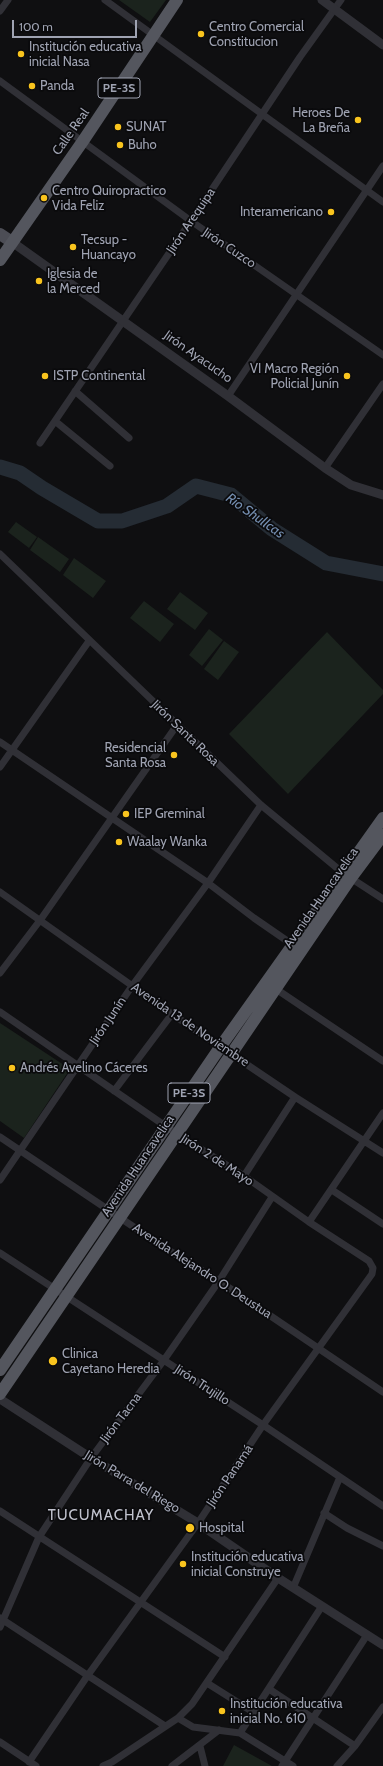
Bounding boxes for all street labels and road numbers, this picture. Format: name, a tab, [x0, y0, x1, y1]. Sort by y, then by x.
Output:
road number: PE-3S	[98, 78, 140, 98]
street label: Calle Real	[49, 106, 93, 158]
street label: Jirón Arequipa	[163, 185, 219, 257]
street label: Jirón Cuzco	[199, 225, 259, 271]
street label: Jirón Ayacucho	[161, 328, 235, 386]
street label: Jirón Santa Rosa	[148, 697, 222, 769]
street label: Avenida Huancavelica	[280, 845, 362, 951]
street label: Avenida 13 de Noviembre	[128, 980, 252, 1070]
street label: Jirón Junín	[86, 994, 130, 1048]
road number: PE-3S	[168, 1083, 210, 1103]
street label: Avenida Huancavelica	[98, 1112, 178, 1220]
street label: Jirón 2 de Mayo	[178, 1131, 256, 1189]
street label: Avenida Alejandro O. Deustua	[129, 1220, 275, 1322]
street label: Jirón Trujillo	[171, 1361, 233, 1409]
street label: Jirón Tacna	[97, 1390, 145, 1446]
street label: Jirón Panamá	[203, 1442, 257, 1510]
street label: Jirón Parra del Riego	[81, 1447, 183, 1517]

